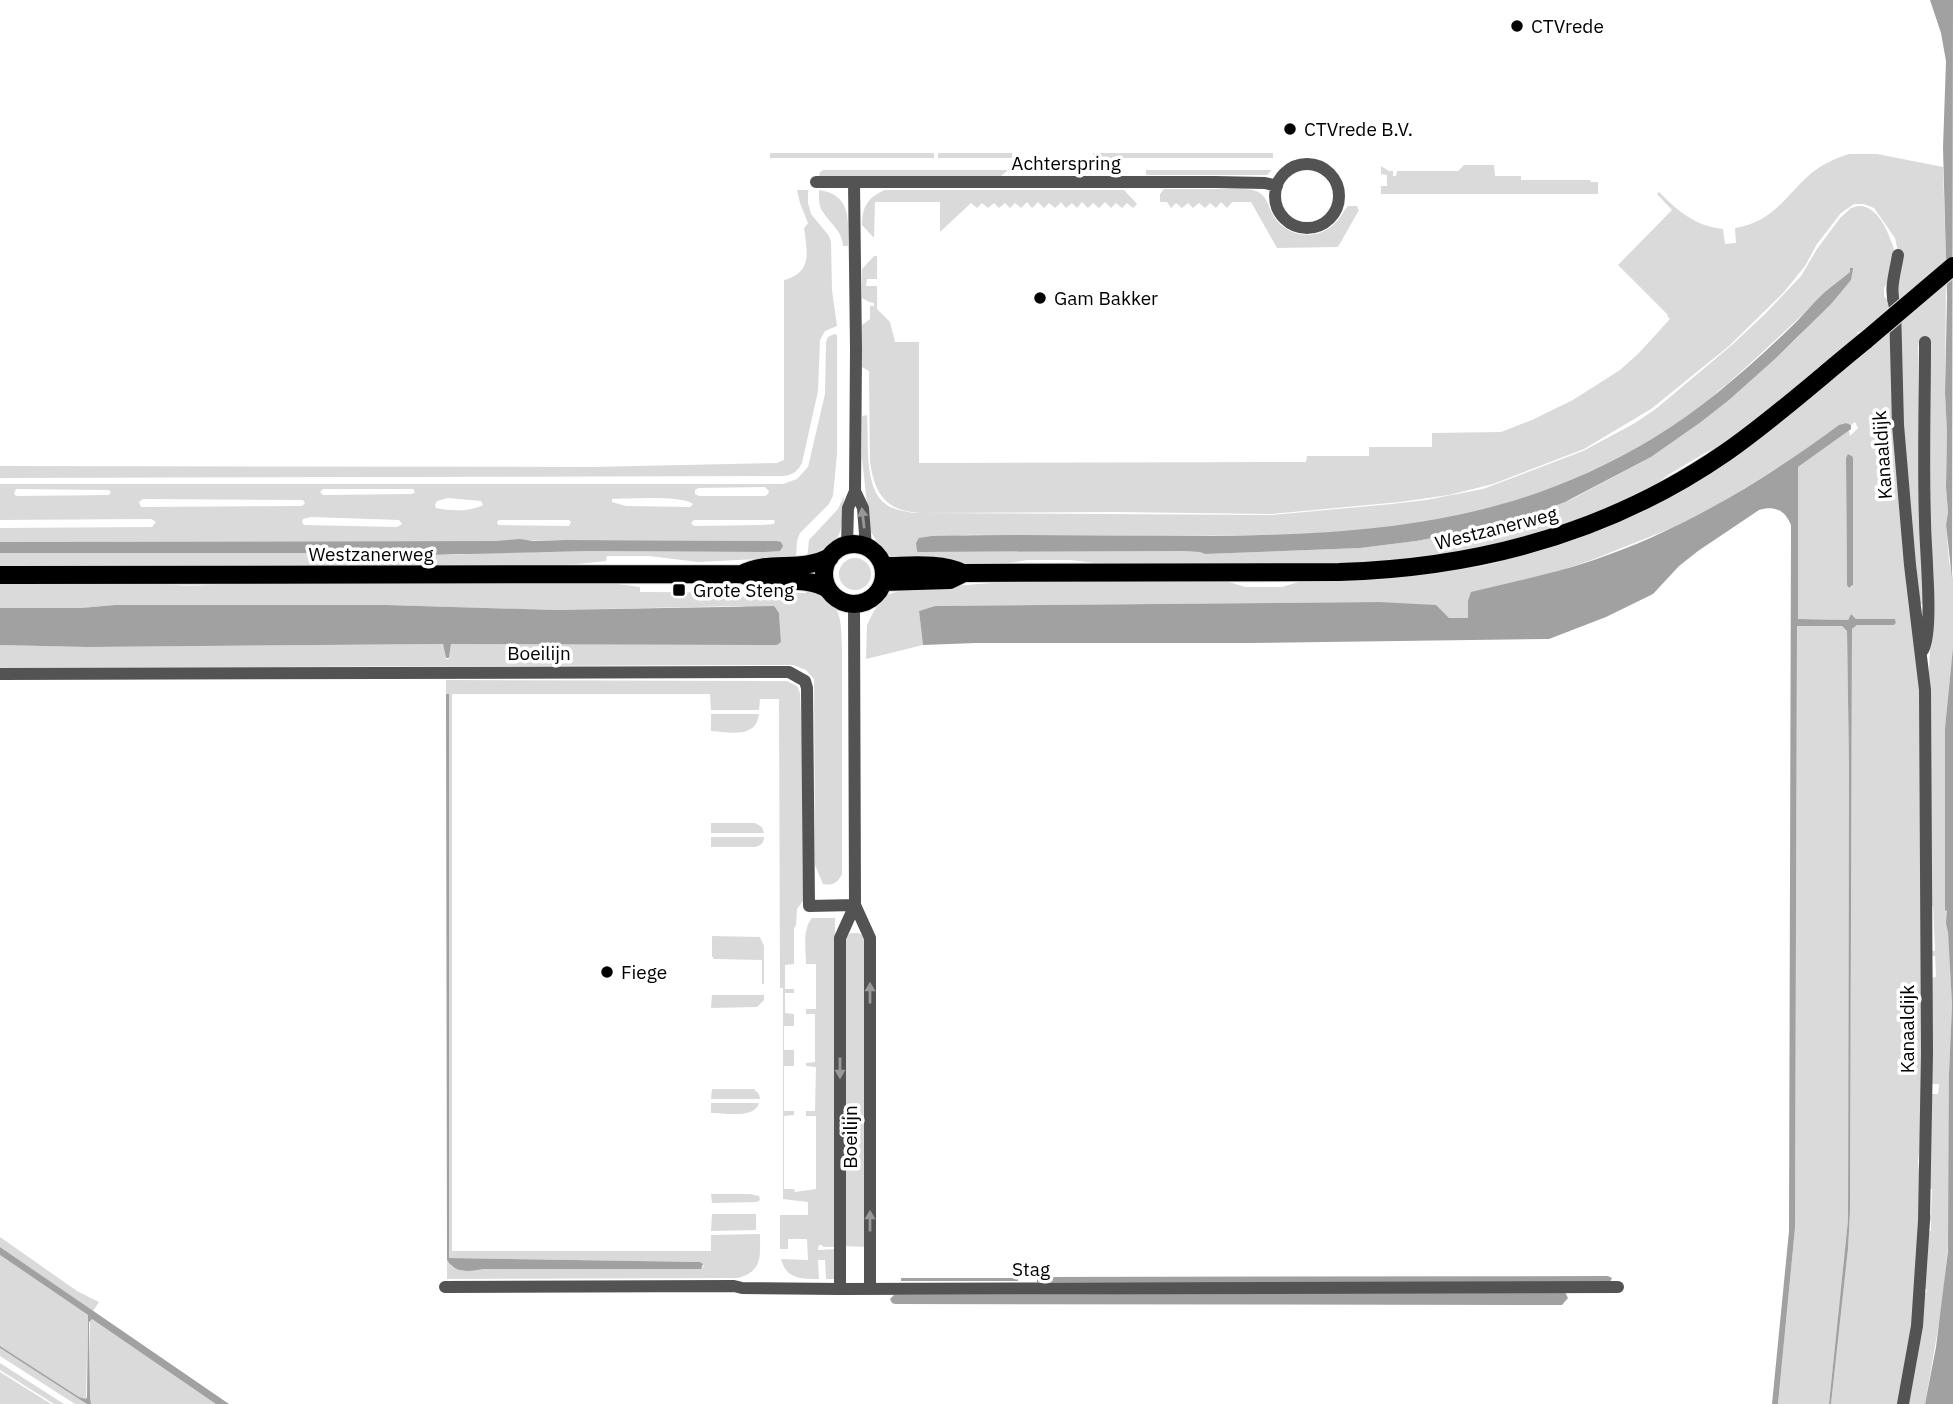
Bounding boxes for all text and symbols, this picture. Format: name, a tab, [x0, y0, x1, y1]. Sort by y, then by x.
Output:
place label: CTVrede	[1531, 14, 1604, 38]
marker: CTVrede	[1509, 18, 1525, 34]
place label: CTVrede B.V.	[1304, 117, 1413, 141]
marker: CTVrede B.V.	[1282, 121, 1298, 137]
street label: Achterspring	[1011, 151, 1121, 175]
place label: Gam Bakker	[1054, 286, 1158, 310]
marker: Gam Bakker	[1032, 290, 1048, 306]
street label: Kanaaldijk	[1867, 410, 1897, 500]
street label: Westzanerweg	[1432, 501, 1560, 555]
one-way arrow	[858, 507, 869, 529]
street label: Westzanerweg	[308, 542, 434, 566]
place label: Grote Steng	[693, 578, 794, 602]
marker: Grote Steng	[671, 582, 687, 598]
street label: Boeilijn	[507, 641, 571, 665]
place label: Fiege	[621, 960, 667, 984]
marker: Fiege	[599, 964, 615, 980]
one-way arrow	[864, 982, 876, 1004]
street label: Kanaaldijk	[1895, 985, 1919, 1073]
one-way arrow	[834, 1058, 846, 1080]
street label: Boeilijn	[838, 1105, 862, 1169]
one-way arrow	[864, 1209, 876, 1231]
street label: Stag	[1012, 1257, 1050, 1281]

